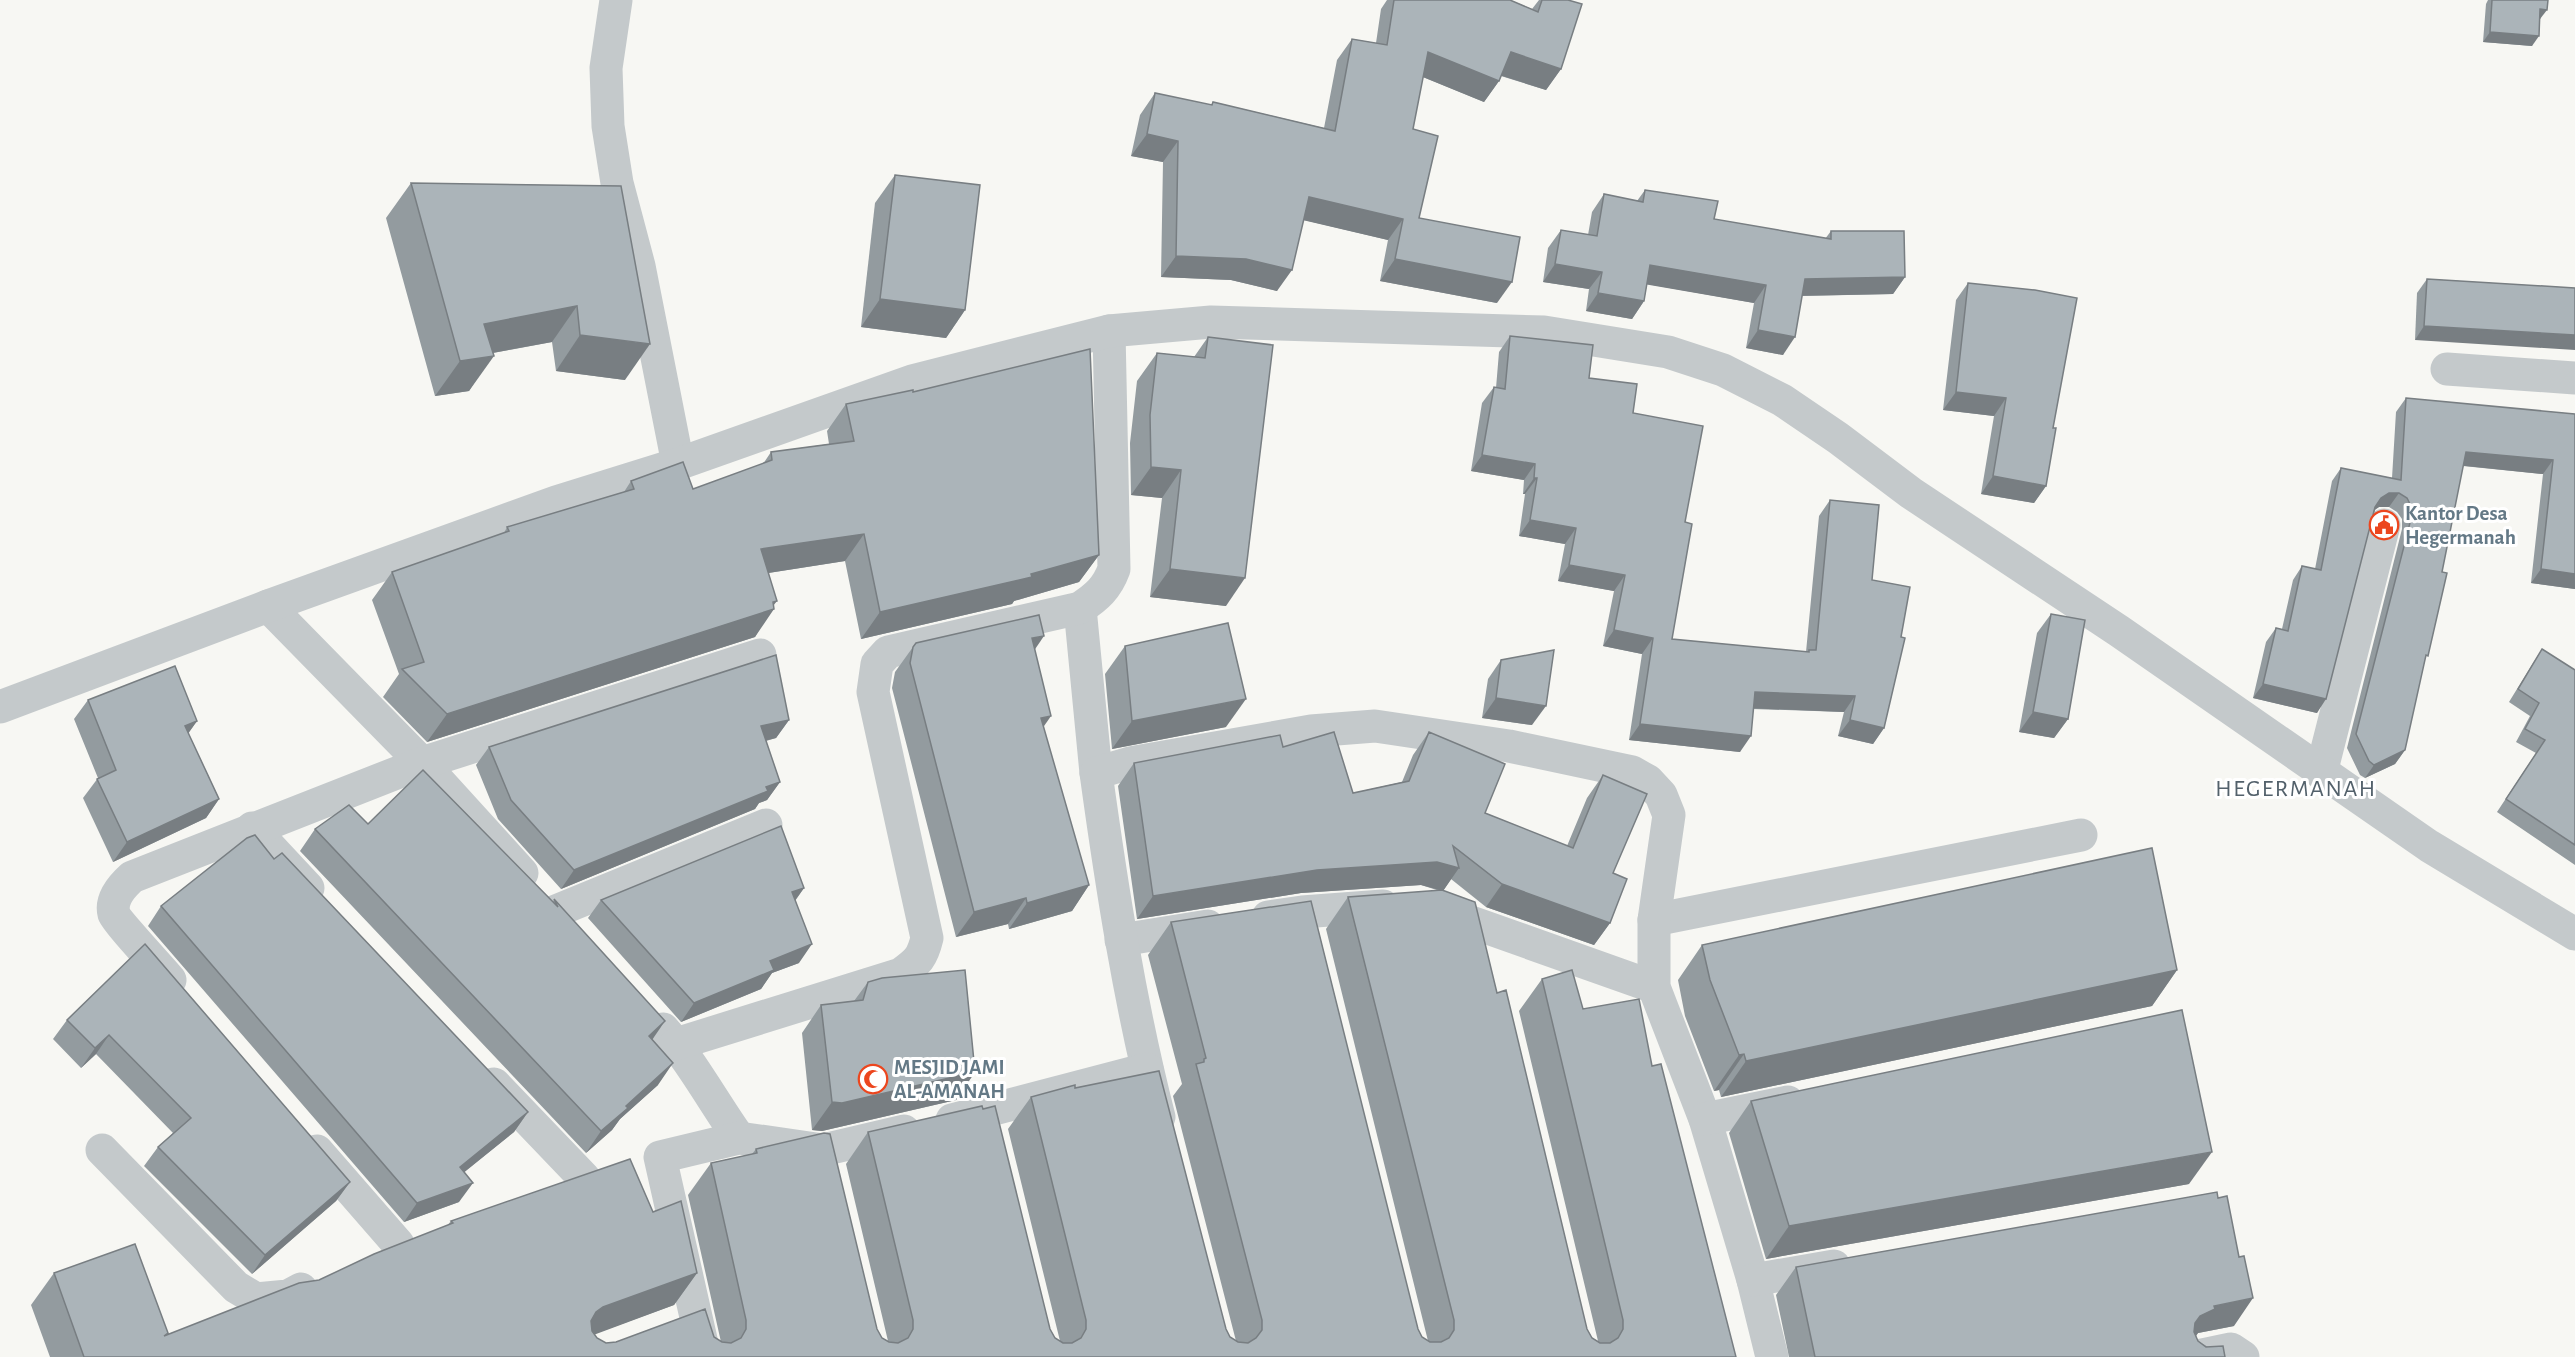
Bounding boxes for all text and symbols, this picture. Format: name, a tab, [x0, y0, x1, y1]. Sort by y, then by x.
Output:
place label: Kantor Desa Hegermanah	[2405, 503, 2516, 548]
public building icon: Kantor Desa Hegermanah	[2368, 509, 2400, 541]
district label: HEGERMANAH	[2215, 777, 2377, 801]
place label: MESJID JAMI AL-AMANAH	[894, 1057, 1005, 1102]
mosque icon: MESJID JAMI AL-AMANAH	[857, 1063, 889, 1095]

